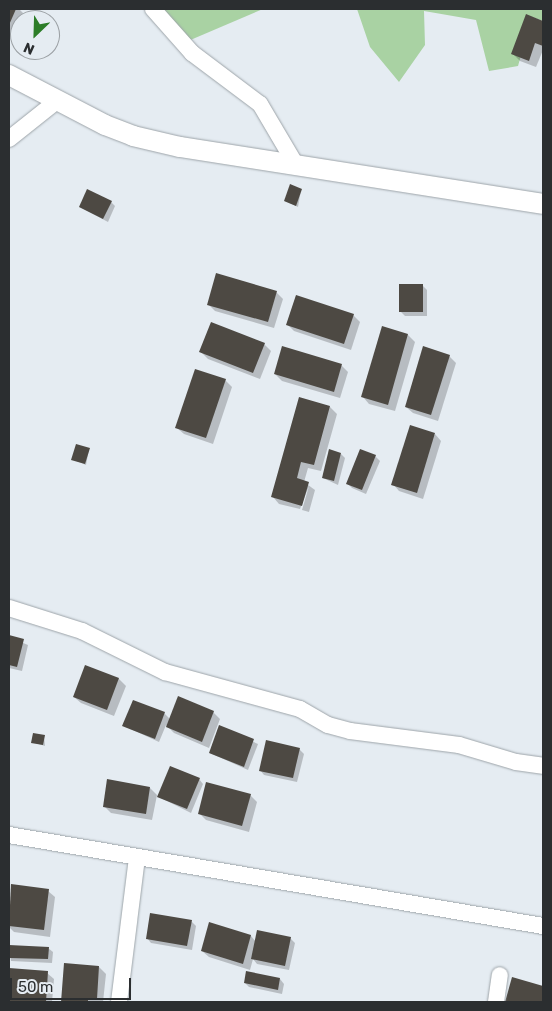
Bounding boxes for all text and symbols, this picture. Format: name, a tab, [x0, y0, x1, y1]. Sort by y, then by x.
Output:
north arrow	[10, 10, 60, 60]
text: N	[21, 38, 37, 58]
scale bar	[12, 968, 134, 1000]
text: 50 m	[18, 978, 53, 996]

